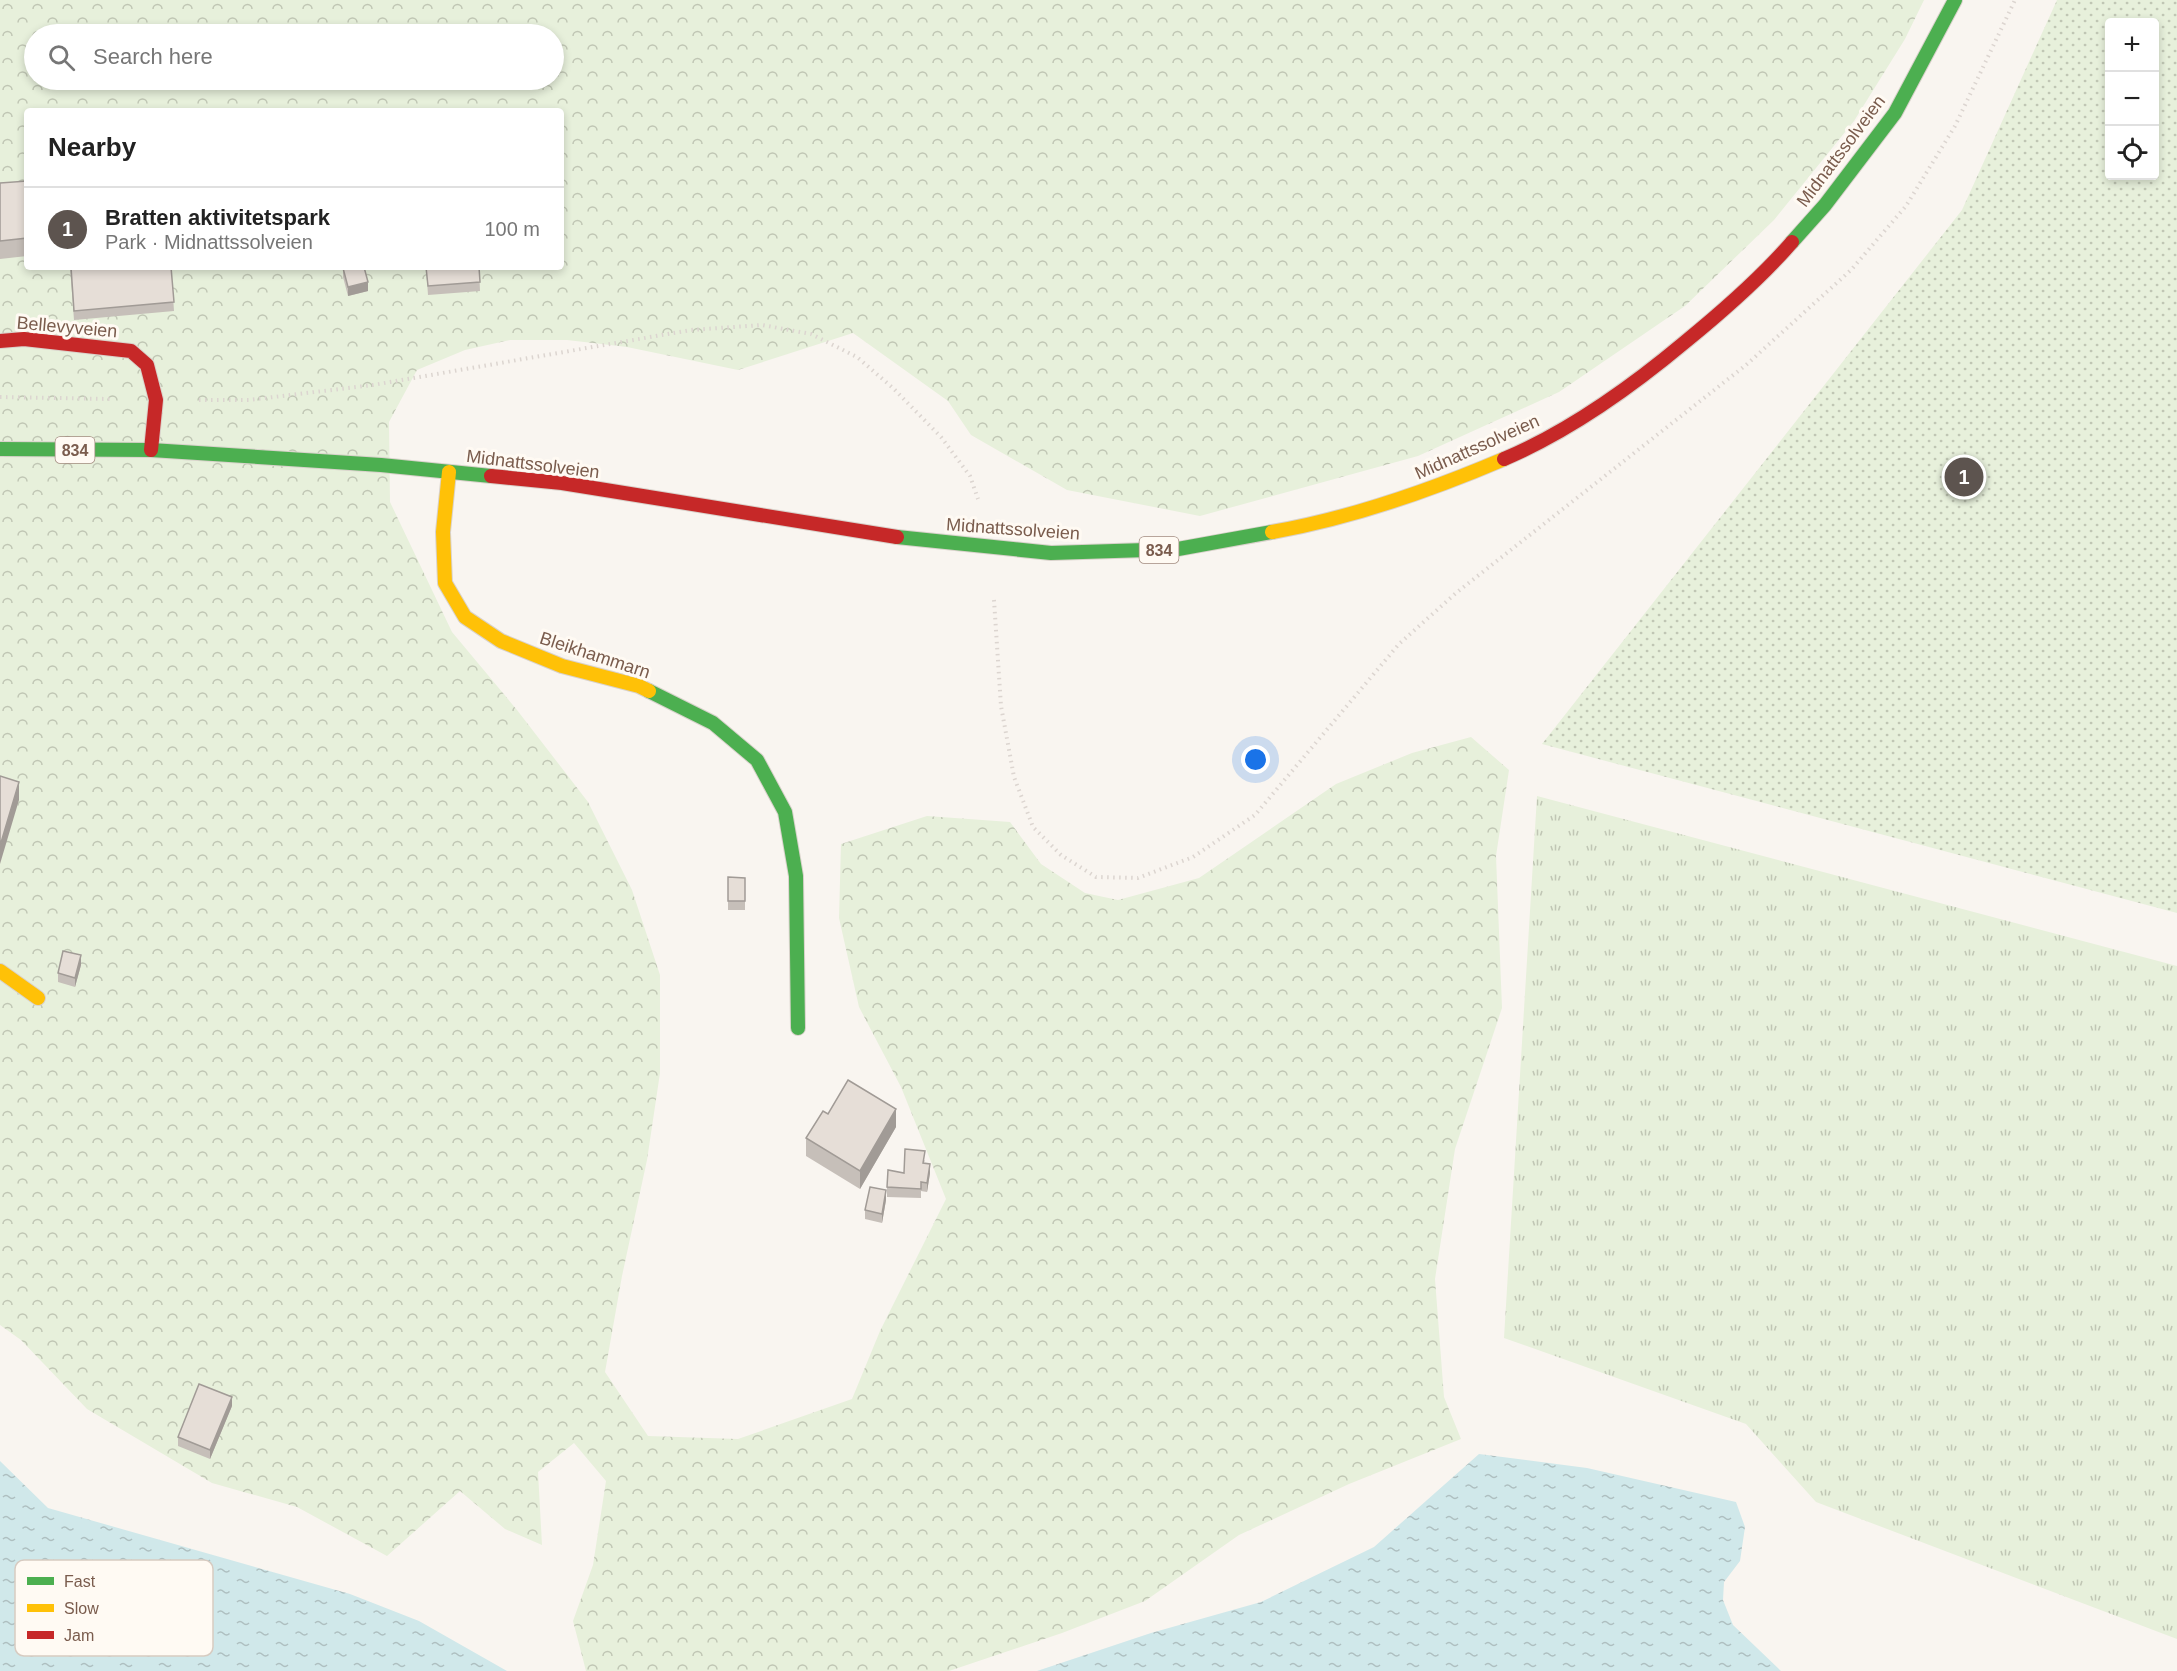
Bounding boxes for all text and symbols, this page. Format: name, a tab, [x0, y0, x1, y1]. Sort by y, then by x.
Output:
map controls	[2105, 18, 2159, 180]
button: +	[2105, 18, 2159, 72]
search box	[24, 24, 564, 90]
icon: search	[45, 41, 78, 74]
text: Search here	[93, 44, 213, 69]
button: −	[2105, 72, 2159, 126]
street label: Midnattssolveien	[1793, 91, 1889, 211]
button: locate	[2105, 126, 2159, 180]
text: Nearby	[48, 132, 136, 162]
text: Bratten aktivitetspark	[105, 205, 330, 230]
text: 1	[62, 218, 73, 240]
text: 100 m	[484, 218, 540, 240]
text: Park · Midnattssolveien	[105, 231, 313, 253]
street label: Bellevyveien	[16, 313, 118, 341]
street label: Midnattssolveien	[1412, 411, 1542, 483]
road number: 834	[56, 437, 94, 463]
street label: Midnattssolveien	[465, 446, 601, 482]
pin: 1	[1944, 454, 1984, 500]
street label: Midnattssolveien	[945, 514, 1081, 544]
road number: 834	[1140, 537, 1178, 563]
street label: Bleikhammarn	[537, 628, 653, 682]
your location	[1241, 745, 1270, 774]
legend	[15, 1560, 213, 1656]
text: Fast	[64, 1573, 96, 1590]
text: Slow	[64, 1600, 99, 1617]
text: Jam	[64, 1627, 94, 1644]

